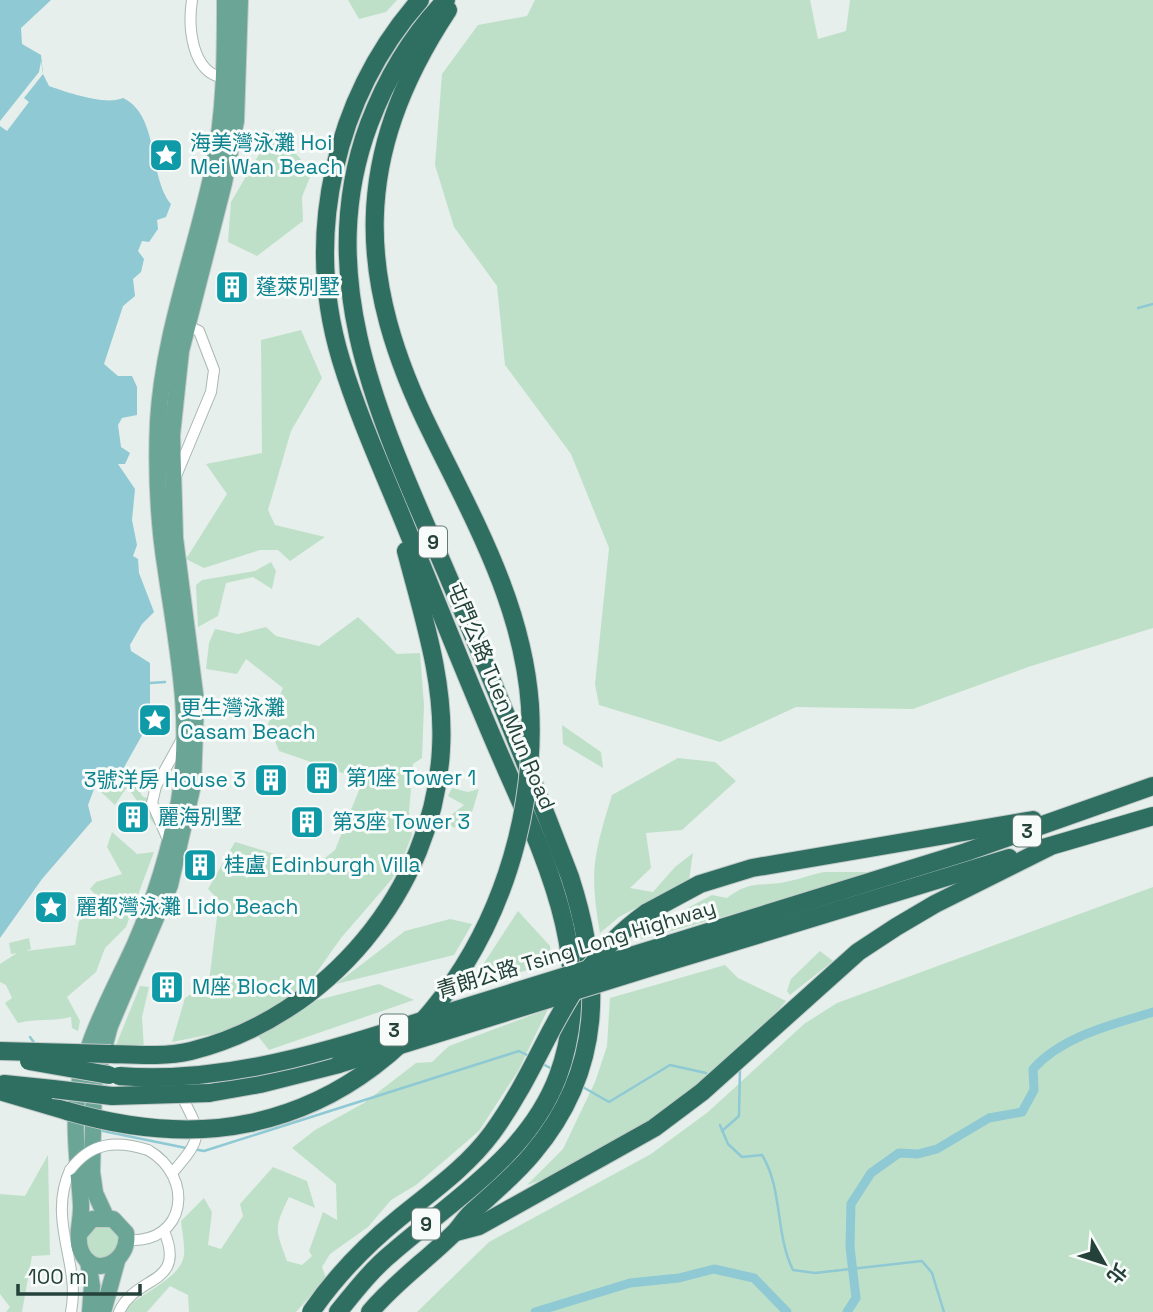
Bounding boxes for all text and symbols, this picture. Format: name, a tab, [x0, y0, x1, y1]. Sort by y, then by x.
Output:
place label: 海美灣泳灘 Hoi Mei Wan Beach	[190, 129, 343, 180]
place icon: 海美灣泳灘 Hoi Mei Wan Beach	[147, 136, 185, 174]
building icon: 蓬萊別墅	[213, 268, 251, 306]
place label: 蓬萊別墅	[256, 273, 340, 300]
road number: 9	[419, 526, 447, 558]
street label: 屯門公路 Tuen Mun Road	[441, 578, 562, 814]
place label: 更生灣泳灘 Casam Beach	[180, 694, 316, 745]
place icon: 更生灣泳灘 Casam Beach	[136, 701, 174, 739]
building icon: 第1座 Tower 1	[303, 759, 341, 797]
building icon: 3號洋房 House 3	[252, 761, 290, 799]
place label: 第1座 Tower 1	[346, 764, 476, 791]
place label: 3號洋房 House 3	[84, 766, 246, 793]
building icon: 麗海別墅	[114, 798, 152, 836]
place label: 麗海別墅	[158, 803, 242, 830]
building icon: 第3座 Tower 3	[288, 803, 326, 841]
place label: 第3座 Tower 3	[332, 808, 470, 835]
road number: 3	[1013, 816, 1041, 846]
building icon: 桂盧 Edinburgh Villa	[181, 846, 219, 884]
place label: 桂盧 Edinburgh Villa	[224, 851, 421, 878]
place icon: 麗都灣泳灘 Lido Beach	[32, 888, 70, 926]
place label: 麗都灣泳灘 Lido Beach	[76, 893, 298, 920]
street label: 青朗公路 Tsing Long Highway	[433, 893, 719, 1004]
building icon: M座 Block M	[148, 968, 186, 1006]
place label: M座 Block M	[192, 973, 316, 1000]
road number: 3	[380, 1014, 408, 1046]
road number: 9	[412, 1208, 440, 1240]
north arrow	[1069, 1228, 1139, 1298]
scale bar	[18, 1252, 140, 1296]
text: 北	[1101, 1258, 1133, 1289]
text: 100 m	[28, 1263, 87, 1290]

